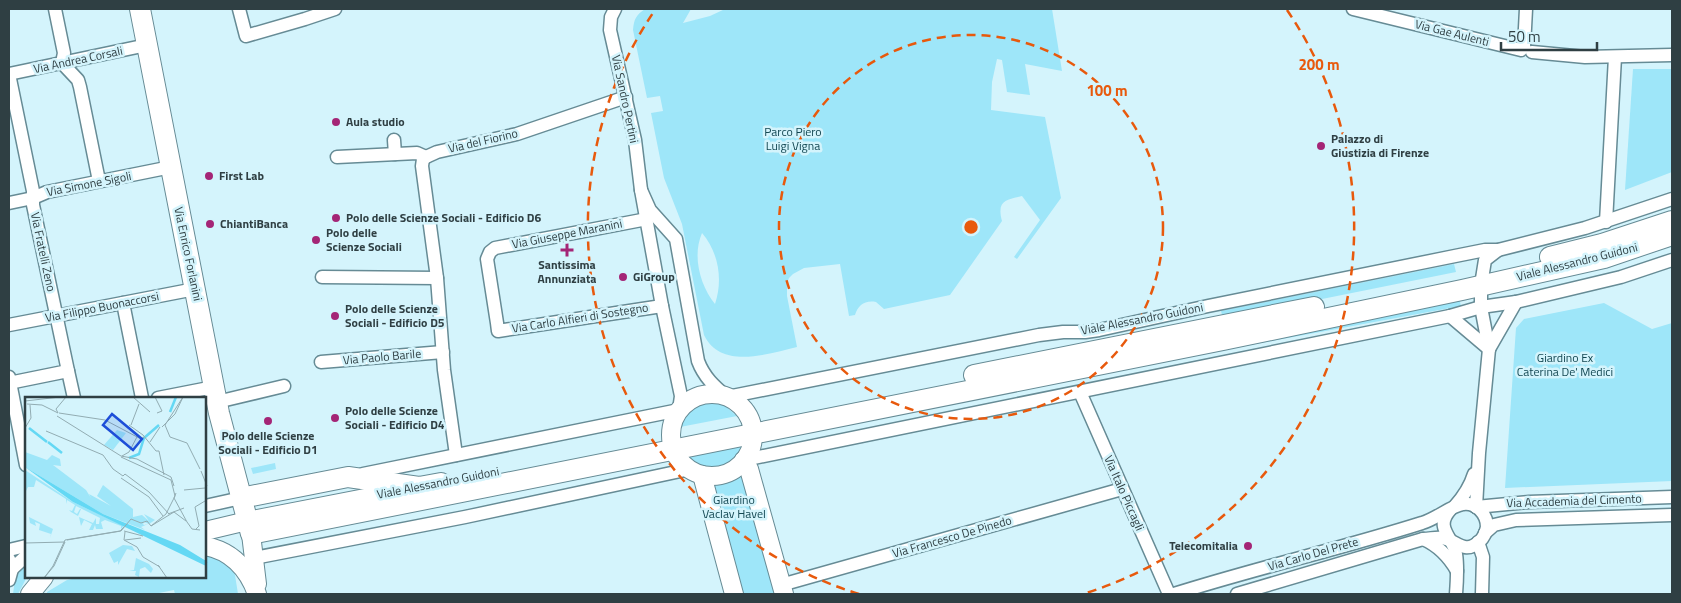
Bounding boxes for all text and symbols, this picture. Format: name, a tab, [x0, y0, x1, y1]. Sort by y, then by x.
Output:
street label: Via Gae Aulenti	[1413, 14, 1491, 51]
scale bar	[1501, 20, 1597, 52]
text: 50 m	[1508, 25, 1541, 48]
street label: Via Andrea Corsali	[31, 41, 124, 78]
street label: Via Sandro Pertini	[607, 53, 644, 145]
text: 200 m	[1298, 53, 1340, 76]
text: 100 m	[1086, 79, 1128, 102]
place label: Aula studio	[346, 112, 405, 131]
marker: Aula studio	[330, 116, 342, 128]
park label: Parco Piero Luigi Vigna	[764, 122, 822, 155]
street label: Via del Fiorino	[446, 123, 520, 158]
place label: Palazzo di Giustizia di Firenze	[1331, 129, 1429, 162]
marker: Palazzo di Giustizia di Firenze	[1315, 140, 1327, 152]
street label: Via Simone Sigoli	[45, 166, 133, 201]
place label: First Lab	[219, 166, 264, 185]
marker: First Lab	[203, 170, 215, 182]
street label: Via Enrico Forlanini	[169, 205, 208, 303]
place label: Polo delle Scienze Sociali - Edificio D6	[346, 208, 541, 227]
street label: Via Fratelli Zeno	[26, 210, 61, 293]
marker: Polo delle Scienze Sociali - Edificio D6	[330, 212, 342, 224]
street label: Via Giuseppe Maranini	[510, 213, 624, 254]
place label: ChiantiBanca	[220, 214, 288, 233]
marker: ChiantiBanca	[204, 218, 216, 230]
centre of rings	[962, 218, 980, 236]
place label: Polo delle Scienze Sociali	[326, 223, 402, 256]
marker: Polo delle Scienze Sociali	[310, 234, 322, 246]
street label: Viale Alessandro Guidoni	[1514, 237, 1639, 286]
marker: Santissima Annunziata	[561, 244, 573, 256]
place label: Santissima Annunziata	[538, 255, 596, 288]
place label: GiGroup	[633, 267, 675, 286]
marker: GiGroup	[617, 271, 629, 283]
street label: Via Filippo Buonaccorsi	[43, 286, 161, 327]
street label: Via Carlo Alfieri di Sostegno	[510, 297, 650, 338]
street label: Viale Alessandro Guidoni	[1079, 297, 1205, 340]
place label: Polo delle Scienze Sociali - Edificio D5	[345, 299, 445, 332]
marker: Polo delle Scienze Sociali - Edificio D5	[329, 310, 341, 322]
street label: Via Paolo Barile	[342, 344, 422, 369]
park label: Giardino Ex Caterina De' Medici	[1517, 348, 1613, 381]
inset map	[25, 397, 206, 578]
place label: Polo delle Scienze Sociali - Edificio D4	[345, 401, 445, 434]
marker: Polo delle Scienze Sociali - Edificio D4	[329, 412, 341, 424]
marker: Polo delle Scienze Sociali - Edificio D1	[262, 415, 274, 427]
place label: Polo delle Scienze Sociali - Edificio D1	[218, 426, 318, 459]
street label: Via Italo Piccagli	[1099, 452, 1150, 534]
street label: Viale Alessandro Guidoni	[375, 461, 501, 504]
street label: Via Accademia del Cimento	[1506, 489, 1642, 512]
park label: Giardino Vaclav Havel	[702, 490, 766, 523]
street label: Via Francesco De Pinedo	[890, 510, 1014, 563]
street label: Via Carlo Del Prete	[1265, 532, 1360, 576]
place label: Telecomitalia	[1169, 536, 1238, 555]
marker: Telecomitalia	[1242, 540, 1254, 552]

